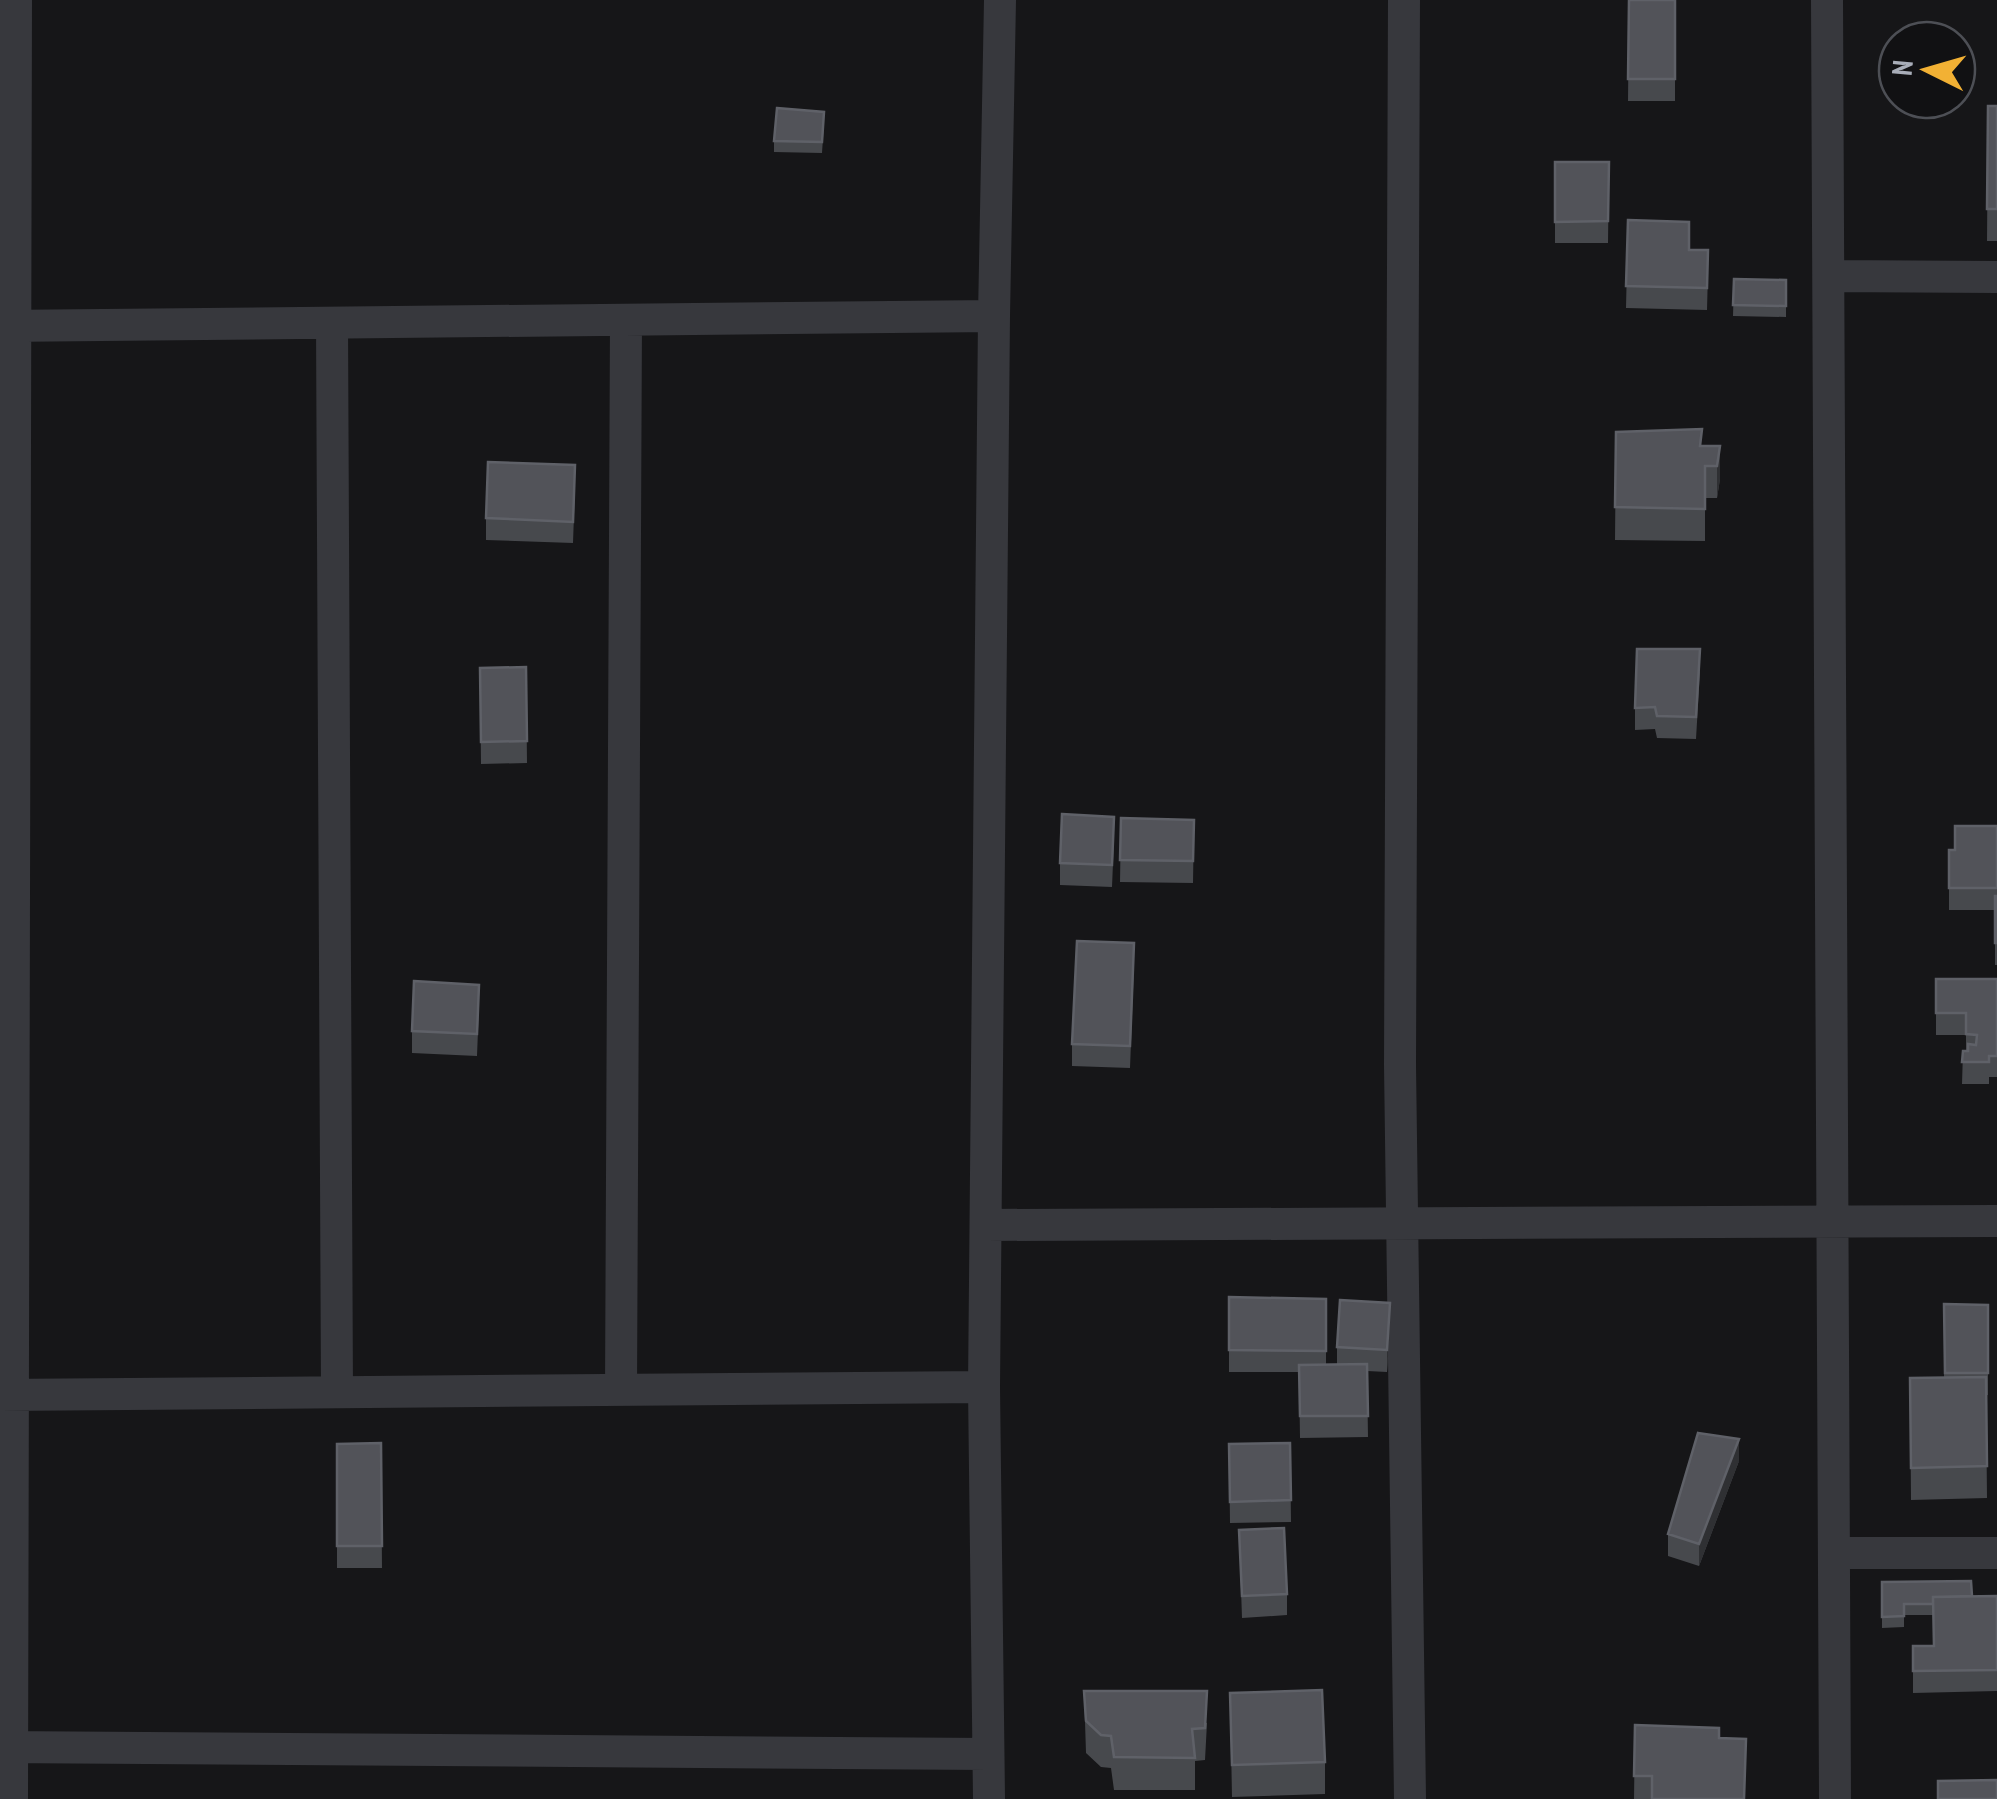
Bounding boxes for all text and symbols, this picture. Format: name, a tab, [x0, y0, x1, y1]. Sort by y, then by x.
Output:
north arrow	[1877, 20, 1977, 120]
text: N	[1883, 59, 1921, 77]

